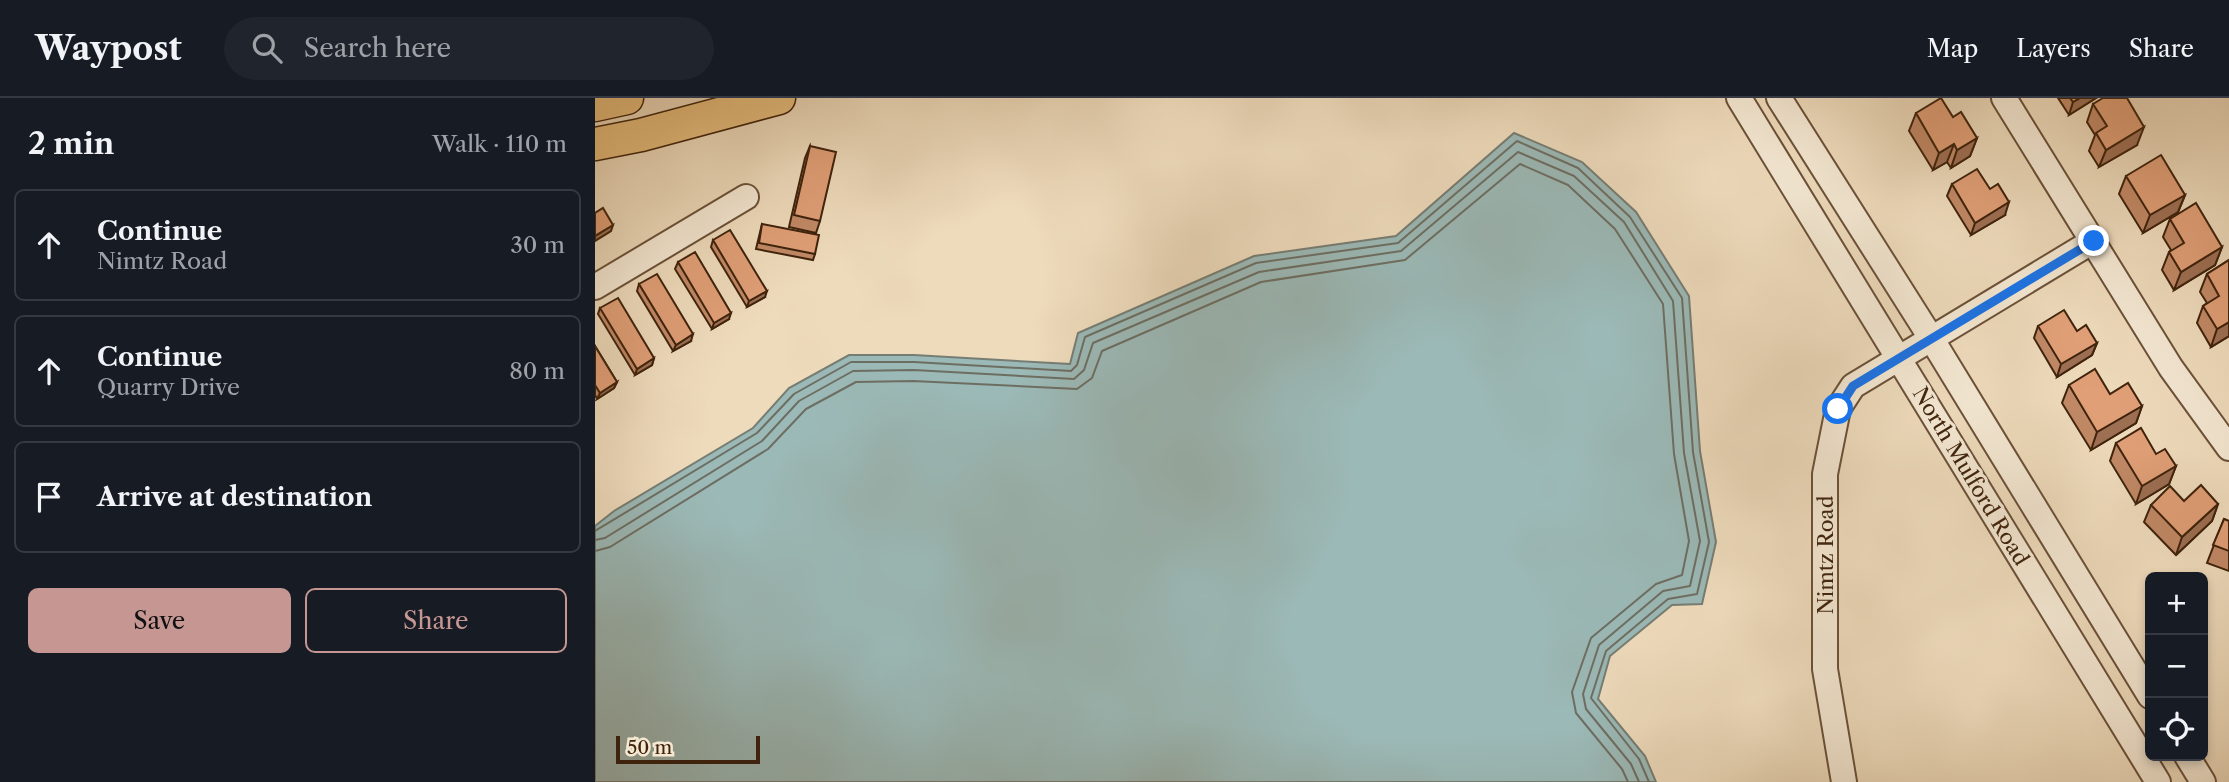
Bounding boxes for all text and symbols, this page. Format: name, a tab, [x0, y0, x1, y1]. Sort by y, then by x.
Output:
search box	[224, 17, 714, 80]
text: Waypost	[35, 28, 182, 69]
icon: search	[248, 29, 286, 67]
text: Search here	[304, 32, 451, 64]
text: Map	[1927, 34, 1978, 63]
text: Layers	[2016, 34, 2091, 63]
text: Share	[2129, 34, 2194, 63]
text: 2 min	[28, 125, 114, 162]
text: Walk · 110 m	[432, 130, 567, 158]
text: Continue	[97, 215, 222, 247]
route end	[2078, 225, 2109, 256]
icon: ahead	[30, 226, 68, 264]
text: 30 m	[510, 231, 565, 259]
text: Nimtz Road	[97, 247, 227, 275]
text: Continue	[97, 341, 222, 373]
icon: ahead	[30, 352, 68, 390]
text: 80 m	[509, 357, 565, 385]
text: Quarry Drive	[97, 373, 240, 401]
street label: North Mulford Road	[1908, 382, 2034, 570]
route start	[1822, 393, 1853, 424]
icon: arrive	[30, 478, 68, 516]
text: Arrive at destination	[97, 481, 372, 513]
street label: Nimtz Road	[1813, 495, 1838, 614]
map controls	[2145, 572, 2208, 761]
button: +	[2145, 572, 2208, 635]
button: Save	[28, 588, 291, 653]
button: Share	[305, 588, 567, 653]
button: −	[2145, 635, 2208, 698]
button: locate	[2145, 698, 2208, 761]
scale bar	[616, 733, 759, 765]
text: 50 m	[627, 736, 672, 759]

